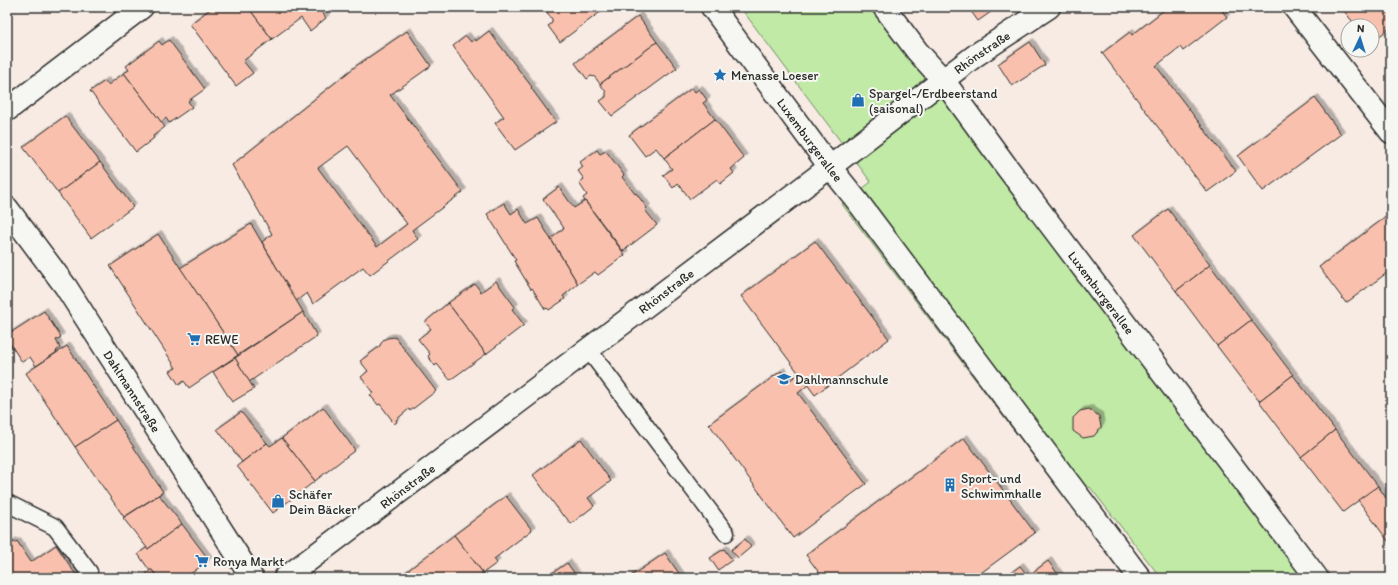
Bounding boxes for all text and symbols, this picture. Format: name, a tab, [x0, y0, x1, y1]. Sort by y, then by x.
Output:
north arrow	[1340, 18, 1380, 58]
text: N	[1356, 22, 1365, 35]
street label: Rhönstraße	[951, 28, 1013, 77]
place icon: Menasse Loeser	[712, 67, 728, 83]
place label: Menasse Loeser	[731, 68, 818, 83]
place label: Spargel-/Erdbeerstand (saisonal)	[869, 86, 997, 116]
shop icon: Spargel-/Erdbeerstand (saisonal)	[850, 92, 866, 108]
street label: Luxemburgerallee	[774, 95, 846, 185]
street label: Luxemburgerallee	[1065, 248, 1137, 337]
street label: Rhönstraße	[636, 266, 697, 317]
supermarket icon: REWE	[186, 331, 202, 347]
place label: REWE	[205, 332, 238, 347]
street label: Dahlmannstraße	[100, 347, 164, 435]
school or university icon: Dahlmannschule	[776, 371, 792, 387]
place label: Dahlmannschule	[795, 372, 888, 387]
street label: Rhönstraße	[377, 461, 438, 512]
place label: Sport- und Schwimmhalle	[961, 471, 1042, 501]
building icon: Sport- und Schwimmhalle	[942, 477, 958, 493]
place label: Schäfer Dein Bäcker	[289, 487, 357, 517]
shop icon: Schäfer Dein Bäcker	[270, 493, 286, 509]
supermarket icon: Ronya Markt	[194, 553, 210, 569]
place label: Ronya Markt	[213, 554, 284, 569]

